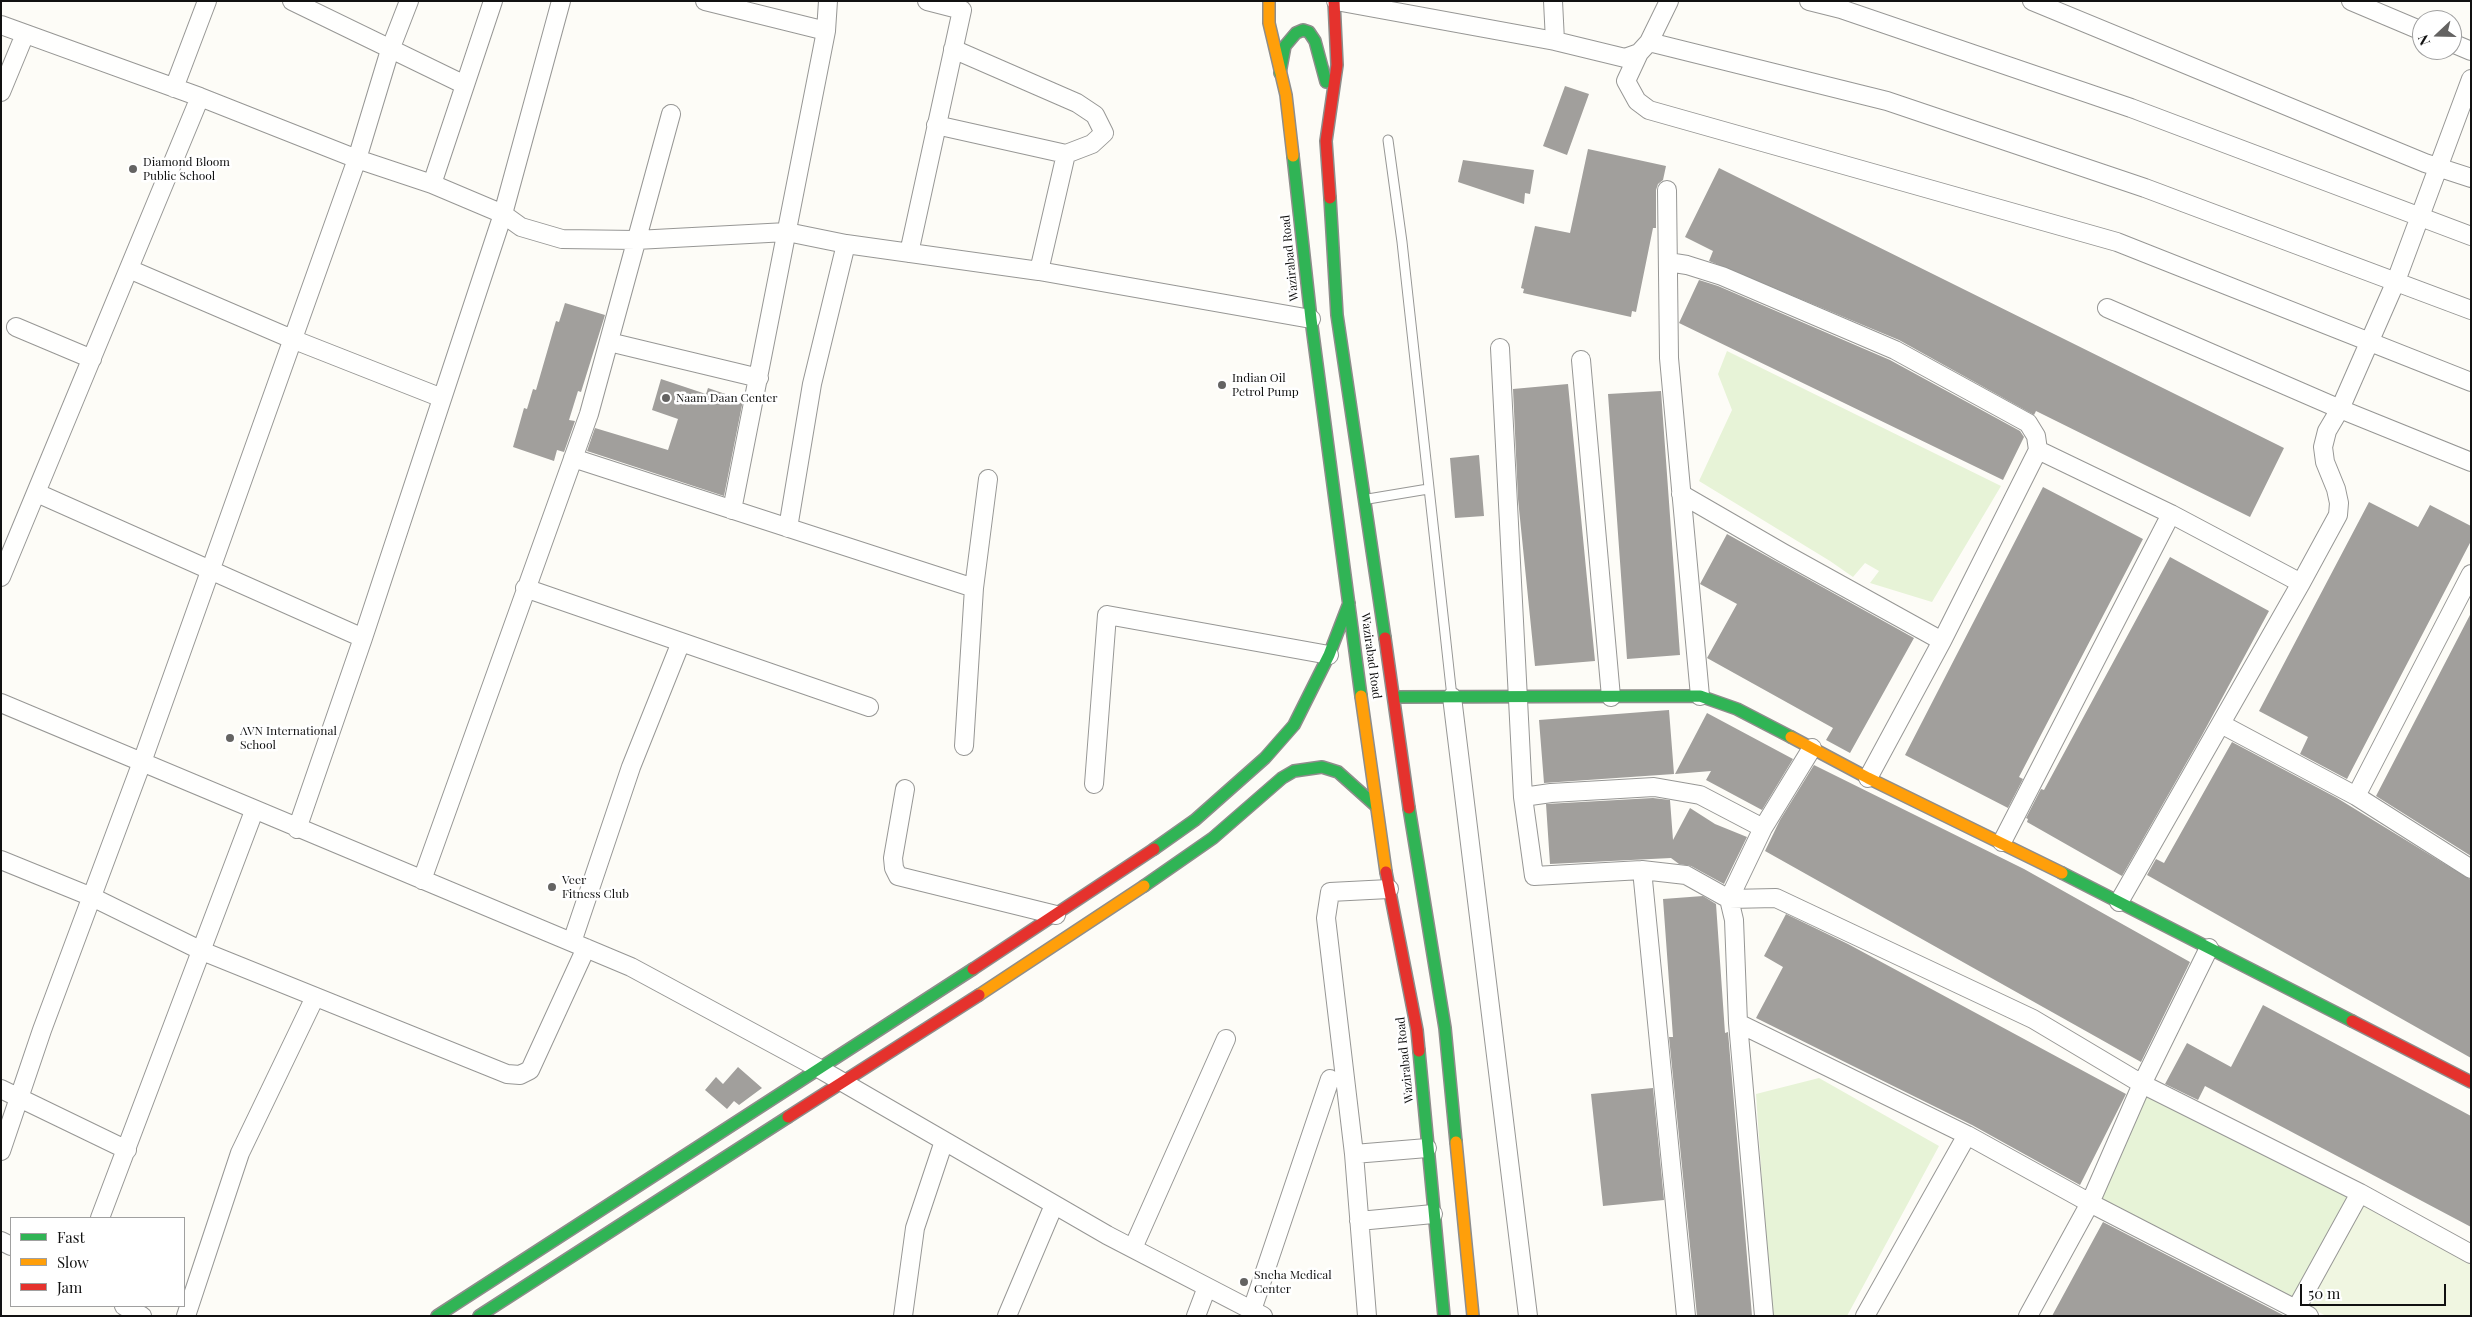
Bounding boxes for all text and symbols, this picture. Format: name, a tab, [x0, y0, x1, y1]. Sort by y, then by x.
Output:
north arrow	[2412, 10, 2462, 60]
text: N	[2413, 32, 2434, 48]
place label: Diamond Bloom Public School	[143, 155, 230, 183]
marker: Diamond Bloom Public School	[127, 163, 139, 175]
street label: Wazirabad Road	[1278, 214, 1302, 302]
place label: Indian Oil Petrol Pump	[1232, 371, 1299, 399]
marker: Indian Oil Petrol Pump	[1216, 379, 1228, 391]
place label: Naam Daan Center	[676, 391, 778, 405]
marker: Naam Daan Center	[660, 392, 672, 404]
street label: Wazirabad Road	[1358, 612, 1384, 700]
place label: AVN International School	[240, 724, 337, 752]
marker: AVN International School	[224, 732, 236, 744]
place label: Veer Fitness Club	[562, 873, 629, 901]
marker: Veer Fitness Club	[546, 881, 558, 893]
street label: Wazirabad Road	[1393, 1016, 1417, 1104]
legend	[10, 1217, 185, 1307]
text: Fast	[57, 1227, 85, 1247]
text: Slow	[57, 1252, 89, 1272]
place label: Sneha Medical Center	[1254, 1268, 1332, 1296]
scale bar	[2302, 1274, 2448, 1306]
marker: Sneha Medical Center	[1238, 1276, 1250, 1288]
text: Jam	[57, 1277, 82, 1297]
text: 50 m	[2308, 1283, 2340, 1303]

